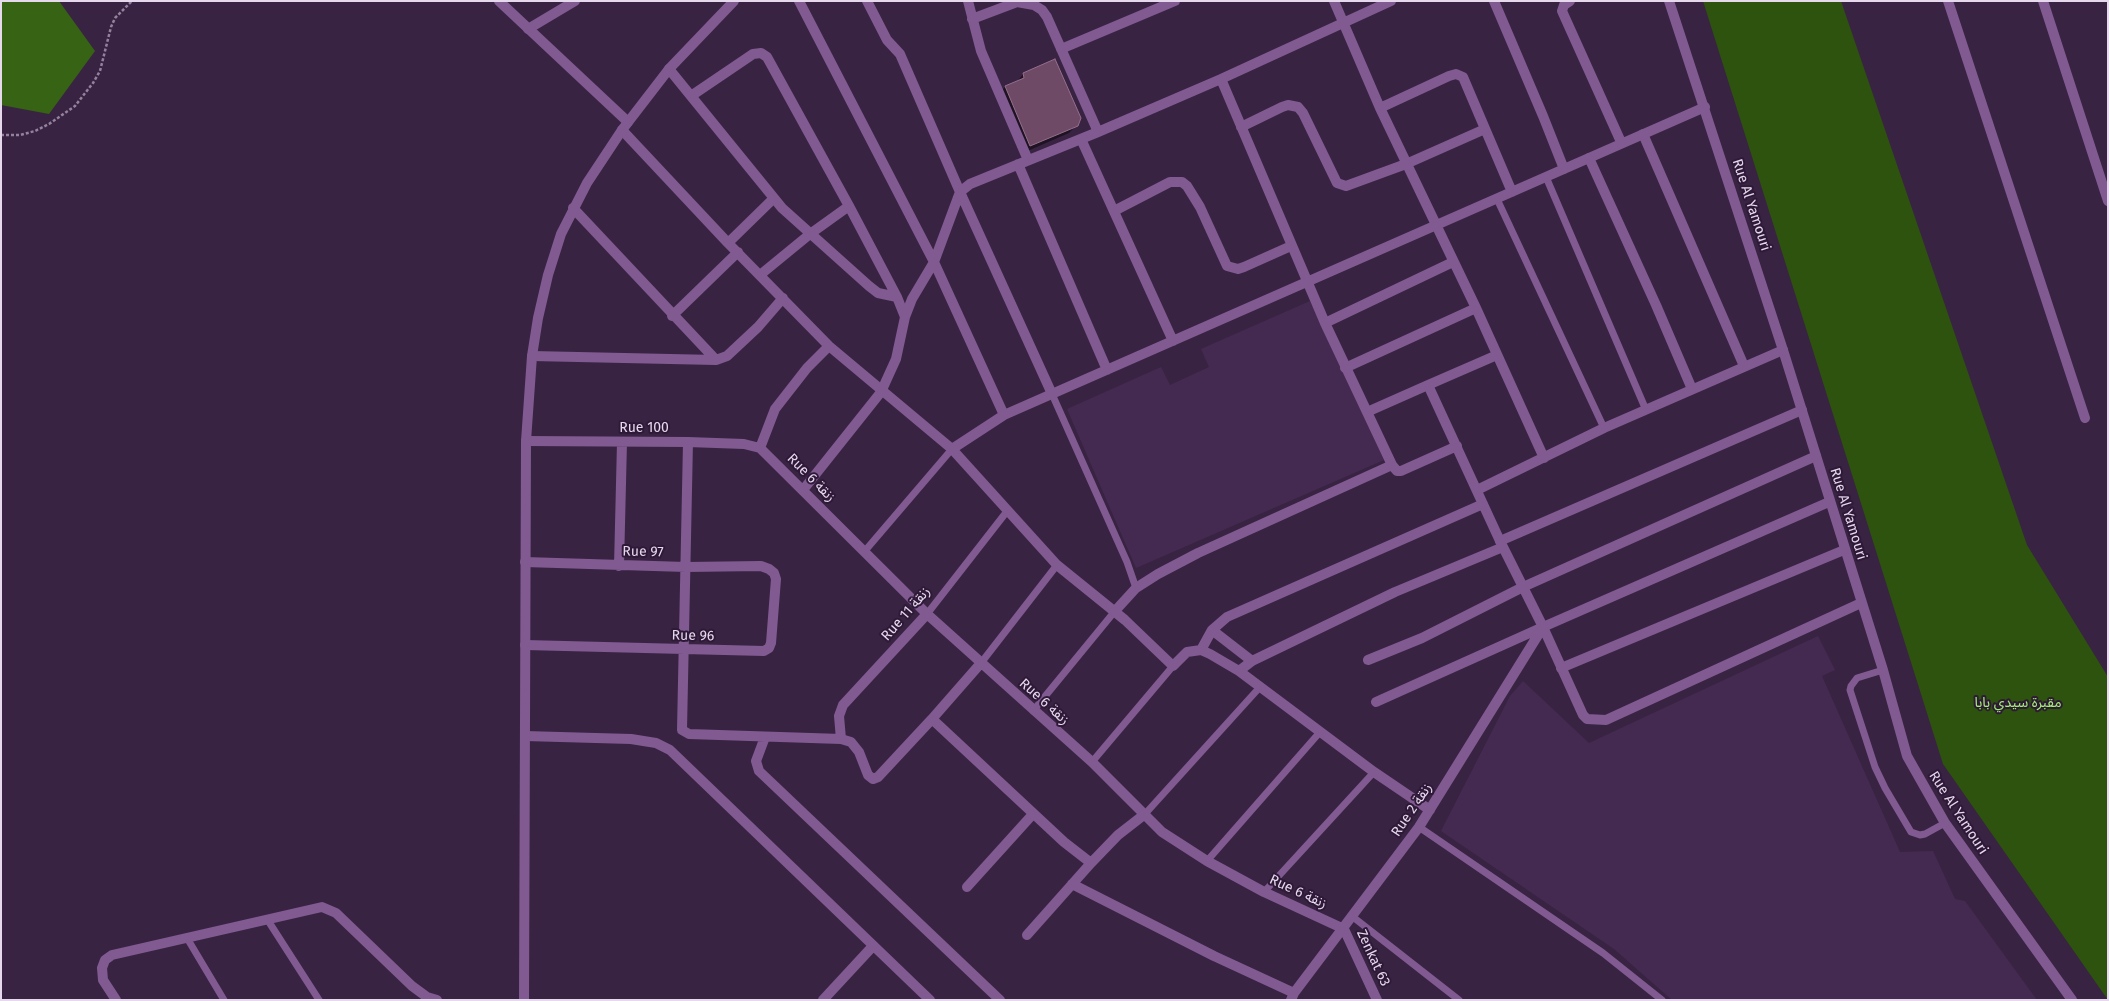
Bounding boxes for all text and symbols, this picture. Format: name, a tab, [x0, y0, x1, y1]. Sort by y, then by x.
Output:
street label: Rue Al Yamouri	[1728, 157, 1774, 253]
street label: Rue 100	[619, 420, 669, 436]
street label: Rue 6 زنقة	[783, 450, 839, 506]
street label: Rue Al Yamouri	[1826, 466, 1870, 562]
street label: Rue 97	[622, 543, 664, 561]
street label: Rue 11 زنقة	[878, 584, 934, 644]
street label: Rue 96	[671, 627, 715, 645]
street label: Rue 6 زنقة	[1016, 675, 1072, 729]
park label: مقبرة سيدي بابا	[1974, 695, 2062, 711]
street label: Rue Al Yamouri	[1925, 768, 1991, 858]
street label: Rue 2 زنقة	[1388, 780, 1436, 840]
street label: Rue 6 زنقة	[1267, 871, 1329, 913]
street label: Zenkat 63	[1353, 927, 1393, 989]

